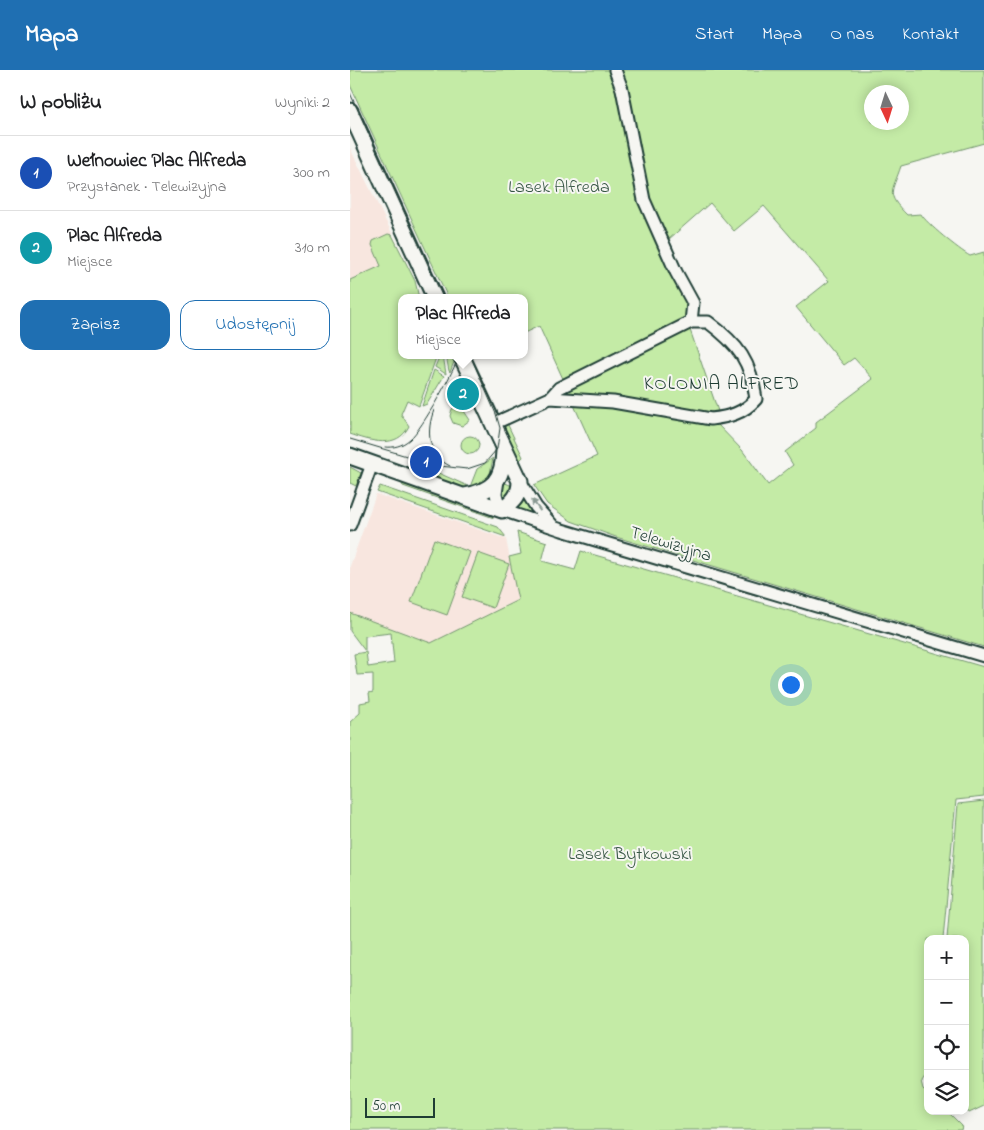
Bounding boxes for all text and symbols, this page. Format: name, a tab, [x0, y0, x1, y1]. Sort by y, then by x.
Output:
text: Mapa	[25, 18, 79, 53]
text: Start	[695, 22, 734, 48]
text: Mapa	[762, 22, 802, 48]
text: O nas	[830, 22, 874, 48]
text: Kontakt	[902, 22, 959, 48]
north arrow	[864, 85, 909, 130]
text: W pobliżu	[20, 88, 102, 118]
text: Wyniki: 2	[275, 91, 330, 115]
text: Wełnowiec Plac Alfreda	[67, 148, 246, 175]
text: 1	[33, 161, 39, 185]
text: 300 m	[293, 161, 330, 185]
text: Przystanek · Telewizyjna	[67, 175, 226, 199]
park label: Lasek Alfreda	[508, 175, 610, 201]
text: Plac Alfreda	[67, 223, 162, 250]
text: 2	[32, 236, 40, 260]
text: 310 m	[295, 236, 330, 260]
text: Miejsce	[67, 250, 112, 274]
popup	[398, 294, 528, 359]
button: Zapisz	[20, 300, 170, 350]
button: Udostępnij	[180, 300, 330, 350]
text: Plac Alfreda	[416, 301, 510, 328]
text: Miejsce	[416, 328, 461, 352]
district label: KOLONIA ALFRED	[644, 371, 800, 398]
pin: 2	[447, 375, 479, 413]
pin: 1	[410, 443, 442, 481]
one-way arrow	[531, 499, 541, 512]
street label: Telewizyjna	[626, 520, 715, 570]
your location	[778, 672, 804, 698]
park label: Lasek Bytkowski	[568, 842, 692, 868]
map controls	[924, 935, 969, 1115]
button: +	[924, 935, 969, 980]
button: −	[924, 980, 969, 1025]
button: locate	[924, 1025, 969, 1070]
button: layers	[924, 1070, 969, 1115]
scale bar	[365, 1095, 435, 1118]
text: 50 m	[372, 1096, 400, 1117]

